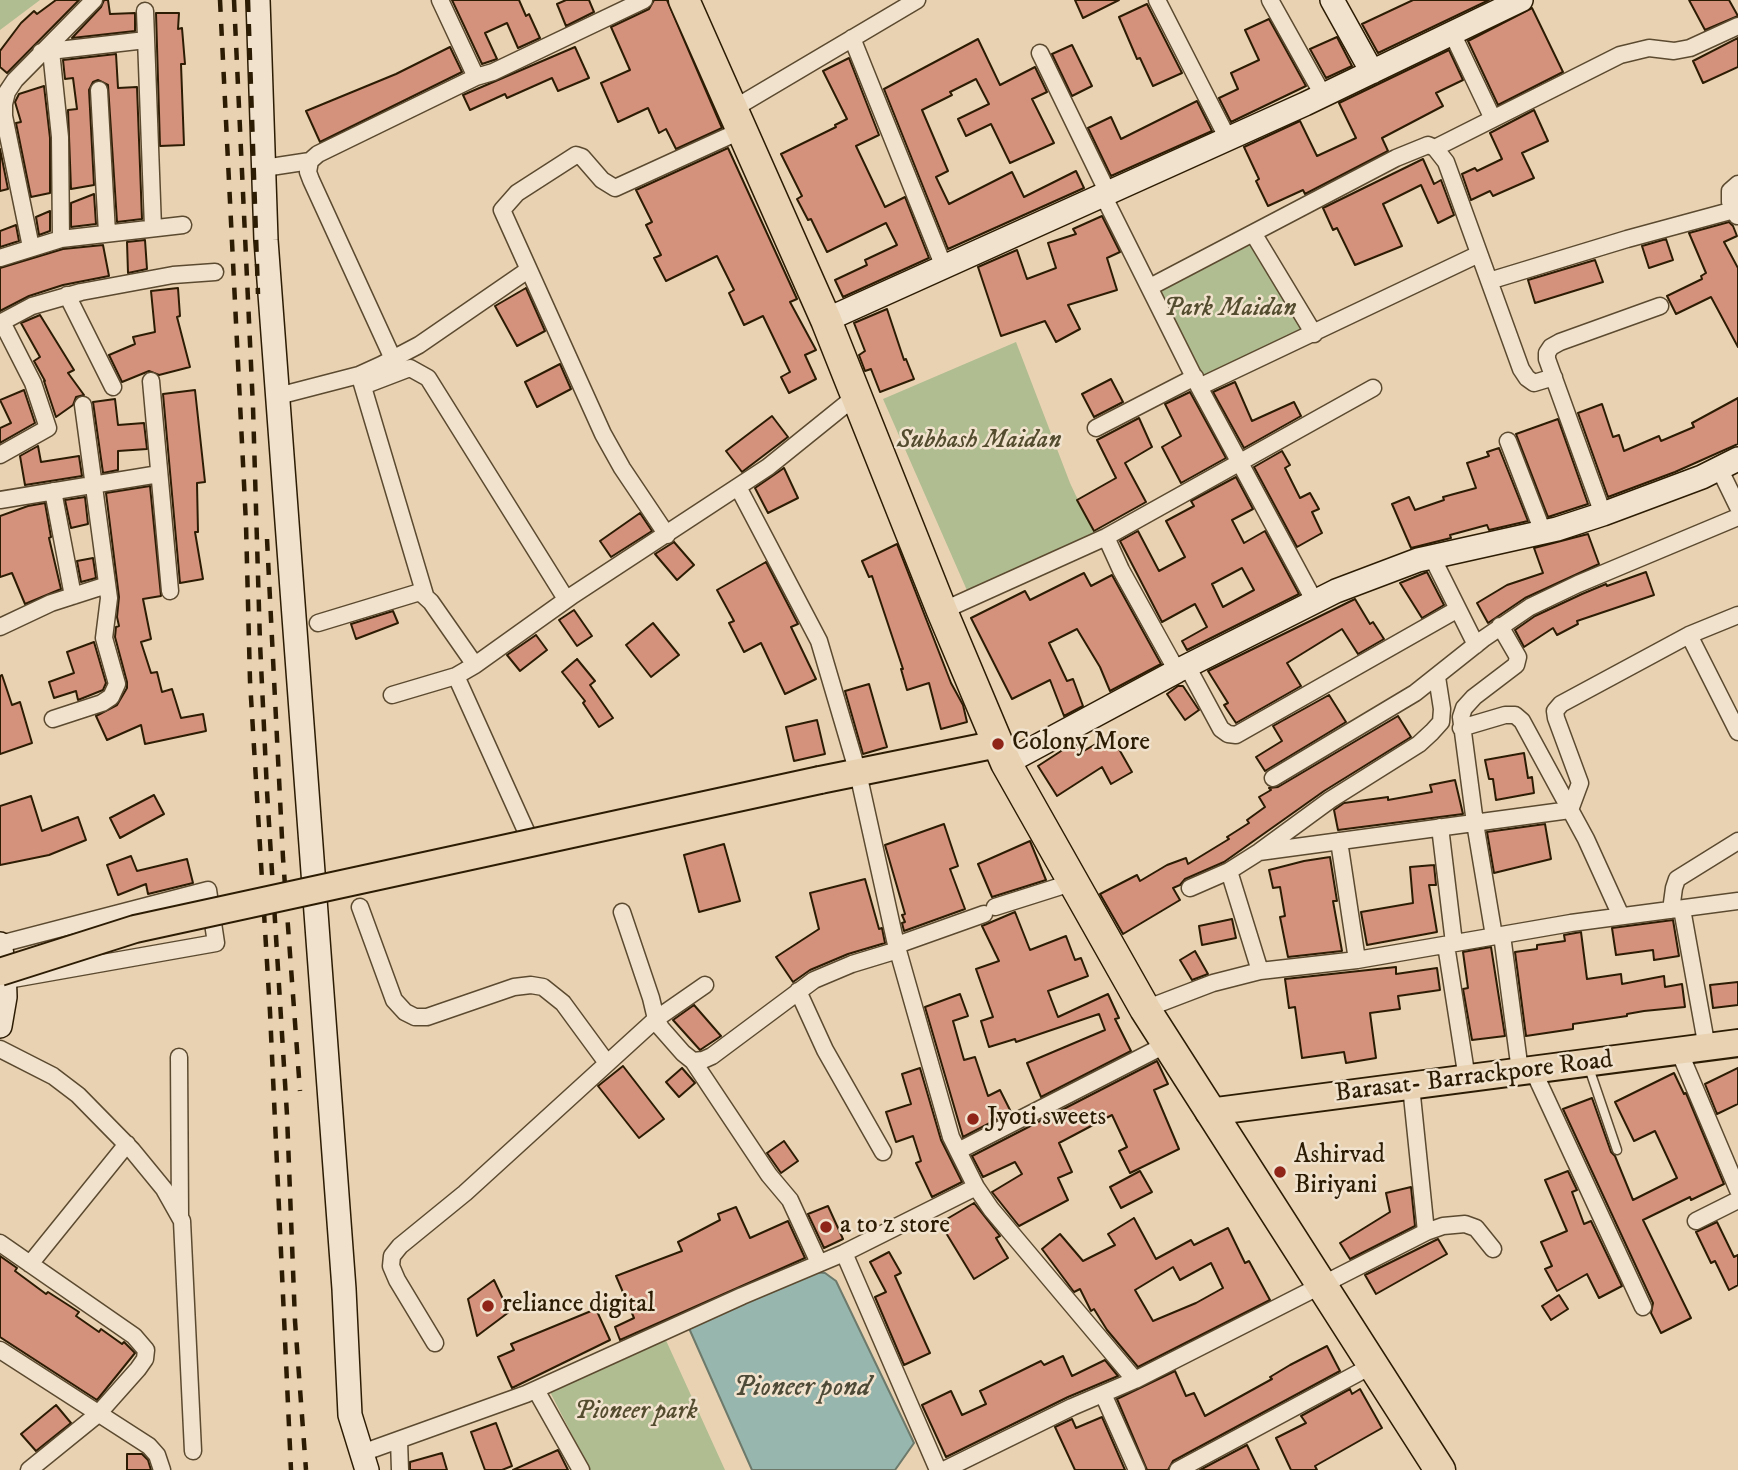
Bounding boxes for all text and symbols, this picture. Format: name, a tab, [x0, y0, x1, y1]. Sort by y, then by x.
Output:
park label: Park Maidan	[1164, 294, 1296, 326]
park label: Subhash Maidan	[897, 426, 1061, 458]
place label: Colony More	[1012, 728, 1150, 760]
marker: Colony More	[990, 736, 1006, 752]
street label: Barasat- Barrackpore Road	[1333, 1045, 1615, 1111]
place label: Jyoti sweets	[987, 1103, 1106, 1135]
marker: Jyoti sweets	[965, 1111, 981, 1127]
place label: Ashirvad Biriyani	[1294, 1141, 1385, 1202]
marker: Ashirvad Biriyani	[1272, 1164, 1288, 1180]
place label: a to z store	[840, 1211, 950, 1243]
marker: a to z store	[818, 1219, 834, 1235]
place label: reliance digital	[502, 1290, 655, 1322]
marker: reliance digital	[480, 1298, 496, 1314]
water label: Pioneer pond	[734, 1372, 870, 1406]
park label: Pioneer park	[574, 1397, 698, 1429]

